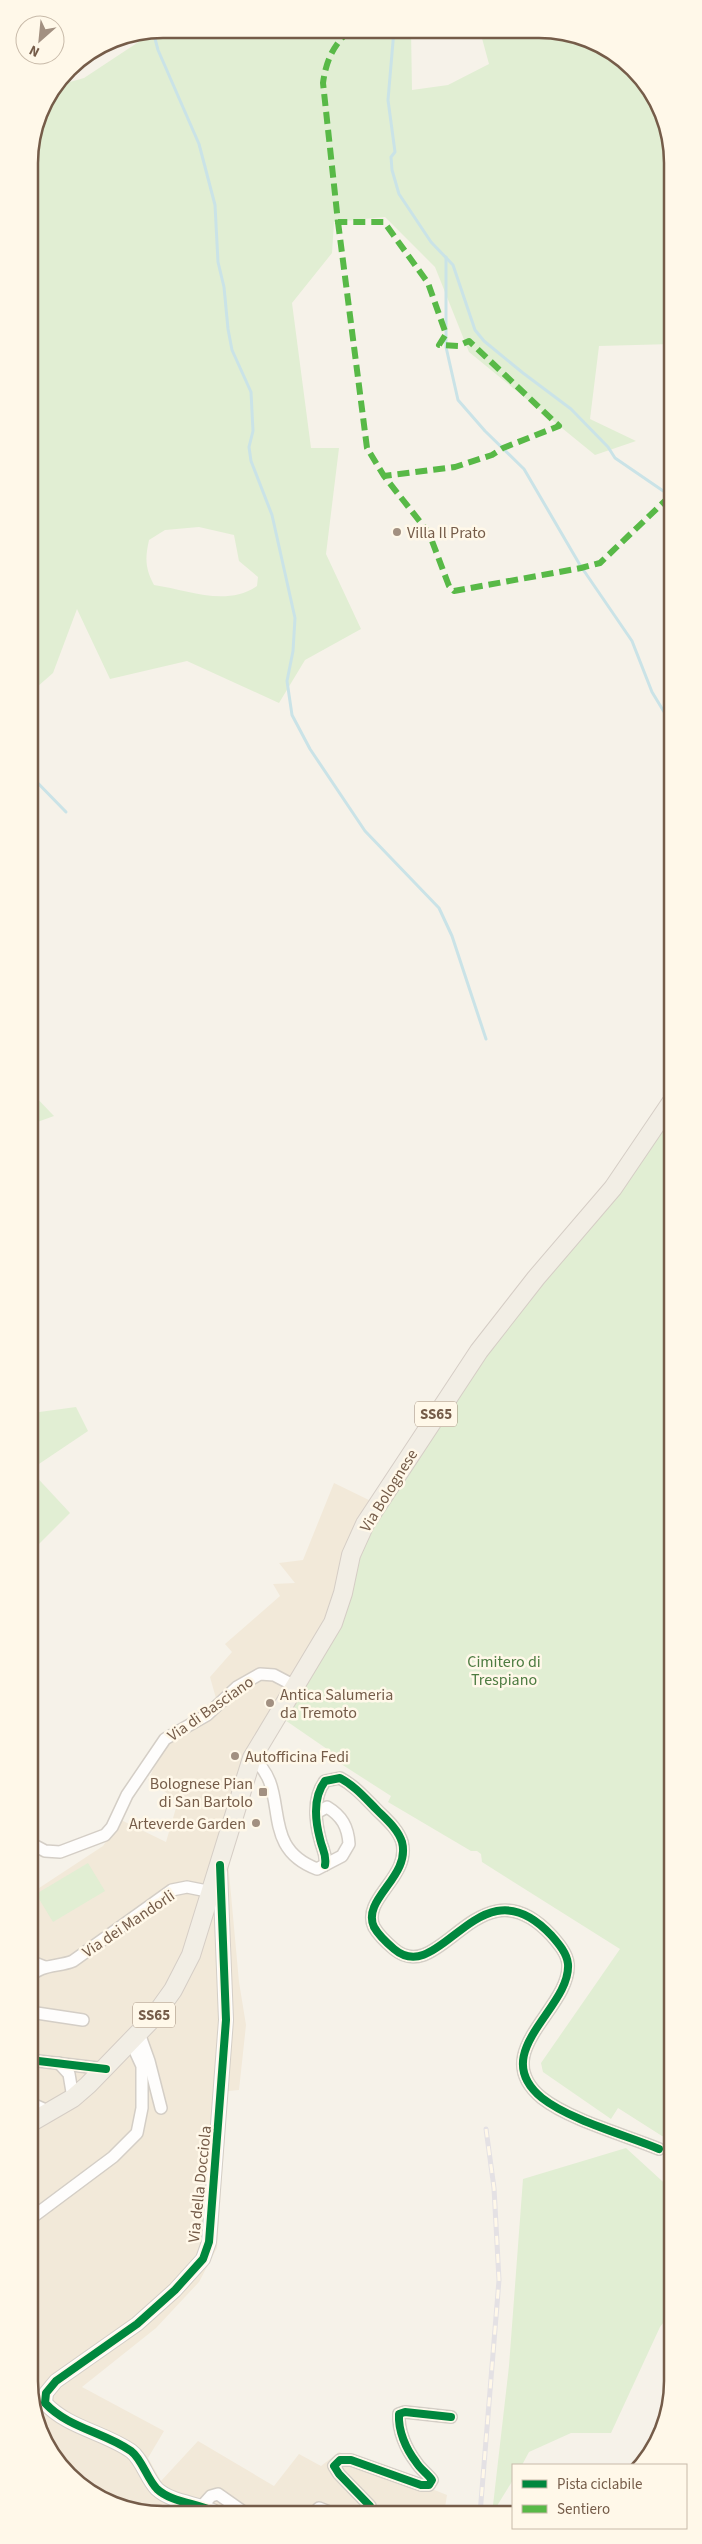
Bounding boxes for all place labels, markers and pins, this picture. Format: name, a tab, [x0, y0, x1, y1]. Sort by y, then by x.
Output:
place label: Villa Il Prato	[407, 522, 486, 544]
marker: Villa Il Prato	[391, 526, 403, 538]
place label: Antica Salumeria da Tremoto	[280, 1684, 393, 1724]
marker: Antica Salumeria da Tremoto	[264, 1697, 276, 1709]
place label: Autofficina Fedi	[245, 1746, 349, 1768]
marker: Autofficina Fedi	[229, 1750, 241, 1762]
place label: Bolognese Pian di San Bartolo	[150, 1773, 253, 1813]
marker: Bolognese Pian di San Bartolo	[257, 1786, 269, 1798]
place label: Arteverde Garden	[129, 1813, 246, 1835]
marker: Arteverde Garden	[250, 1817, 262, 1829]

